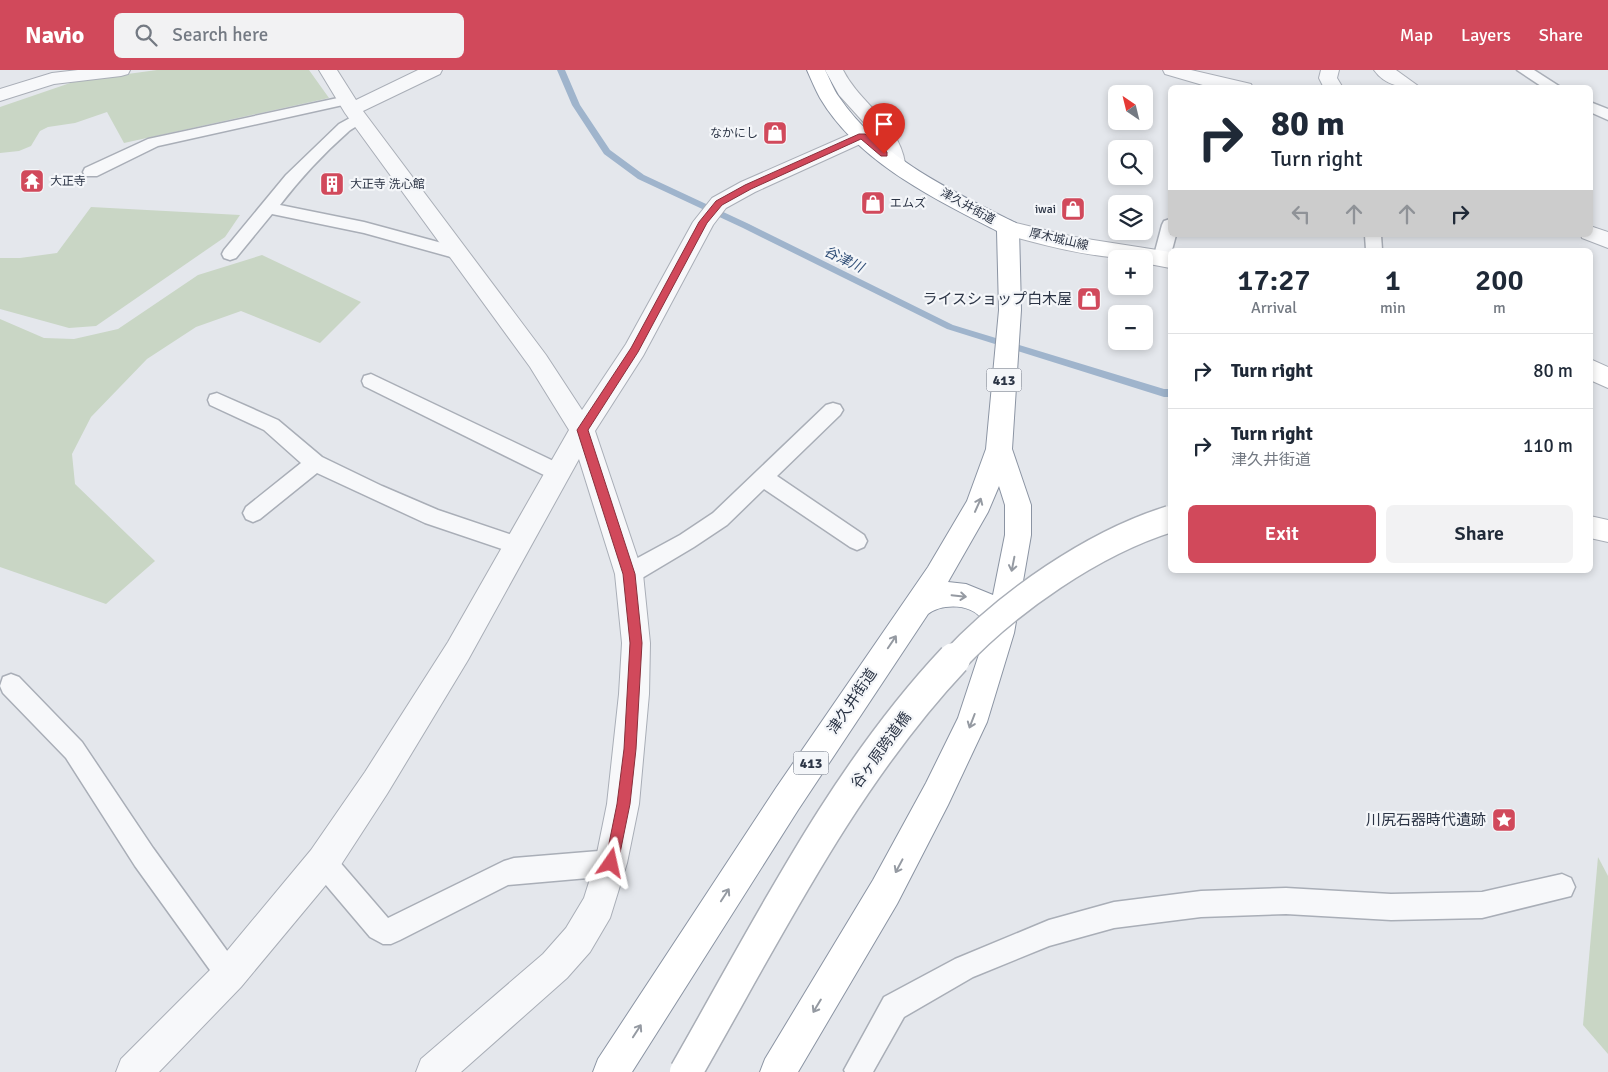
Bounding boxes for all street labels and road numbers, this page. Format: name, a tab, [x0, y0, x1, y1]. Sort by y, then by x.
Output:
street label: 津久井街道	[938, 185, 998, 228]
street label: 厚木城山線	[1028, 225, 1090, 254]
road number: 413	[986, 368, 1022, 392]
street label: 津久井街道	[824, 665, 880, 737]
street label: 谷ヶ原跨道橋	[847, 708, 915, 792]
road number: 413	[794, 751, 828, 774]

